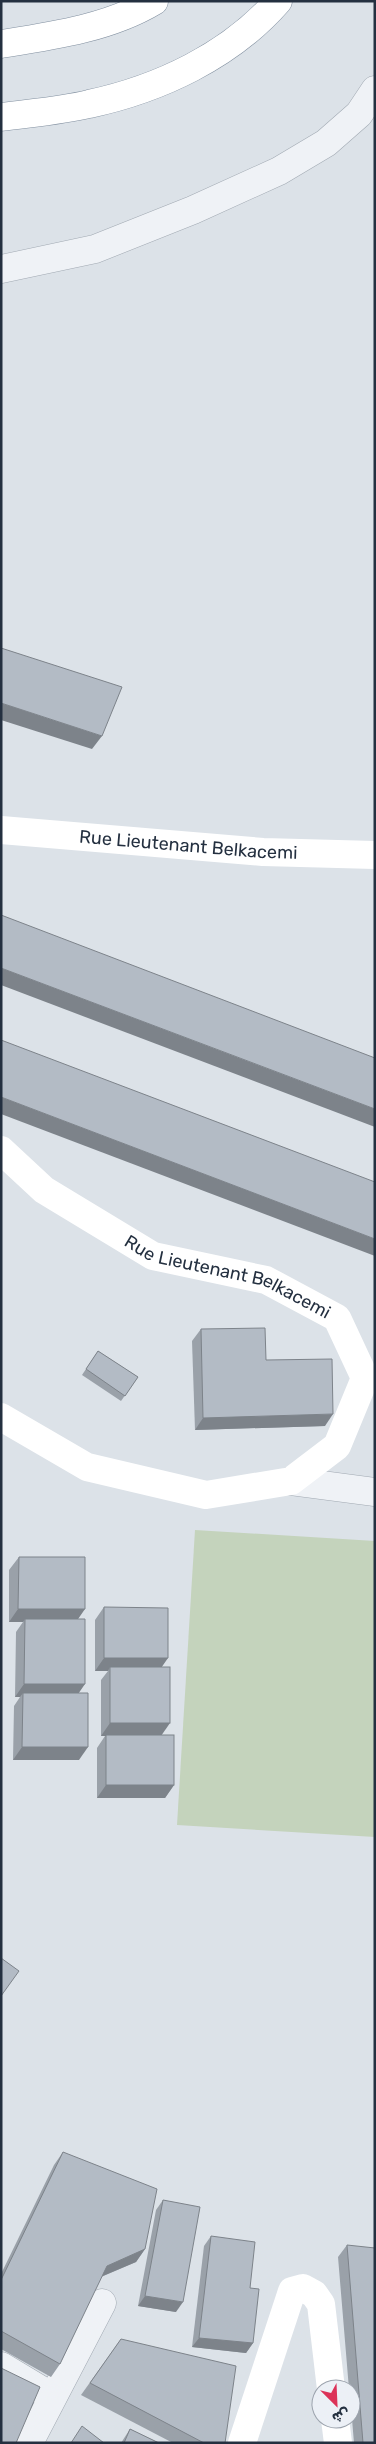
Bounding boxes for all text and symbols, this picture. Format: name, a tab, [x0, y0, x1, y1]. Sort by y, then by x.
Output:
street label: Rue Lieutenant Belkacemi	[78, 826, 298, 864]
street label: Rue Lieutenant Belkacemi	[120, 1230, 334, 1324]
north arrow	[311, 2379, 361, 2429]
text: ش	[329, 2404, 353, 2427]

